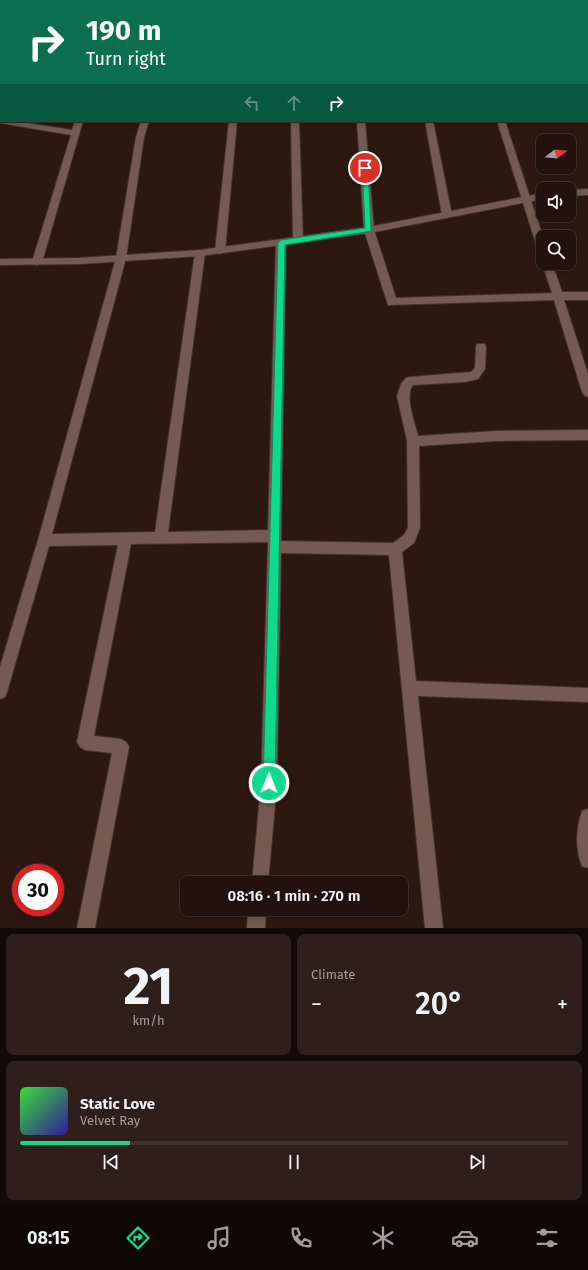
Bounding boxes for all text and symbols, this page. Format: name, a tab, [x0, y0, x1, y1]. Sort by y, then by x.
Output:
text: 190 m	[86, 14, 161, 47]
icon: right	[20, 16, 72, 68]
text: Turn right	[86, 48, 166, 70]
icon: left	[241, 92, 263, 114]
icon: ahead	[283, 92, 305, 114]
icon: right	[325, 92, 347, 114]
north arrow	[536, 134, 576, 174]
map controls	[536, 134, 576, 270]
pin	[348, 151, 382, 185]
icon: arrive	[354, 157, 376, 179]
button: sound	[536, 182, 576, 222]
button: search	[536, 230, 576, 270]
position arrow	[248, 762, 290, 804]
speed limit sign: 30	[12, 864, 64, 916]
text: 08:16 · 1 min · 270 m	[228, 887, 360, 905]
text: 21	[124, 955, 173, 1018]
text: Climate	[311, 967, 355, 982]
text: 20°	[415, 986, 464, 1022]
text: −	[311, 991, 322, 1018]
text: +	[557, 991, 568, 1018]
text: km/h	[132, 1013, 165, 1028]
text: Static Love	[80, 1095, 155, 1113]
text: Velvet Ray	[80, 1113, 140, 1128]
icon: previous	[100, 1151, 122, 1173]
icon: pause	[283, 1151, 305, 1173]
icon: next	[466, 1151, 488, 1173]
icon: directions	[124, 1224, 152, 1252]
icon: music	[205, 1224, 233, 1252]
icon: phone	[287, 1224, 315, 1252]
icon: climate	[369, 1224, 397, 1252]
icon: car	[451, 1224, 479, 1252]
icon: filters	[533, 1224, 561, 1252]
text: 08:15	[27, 1227, 70, 1249]

